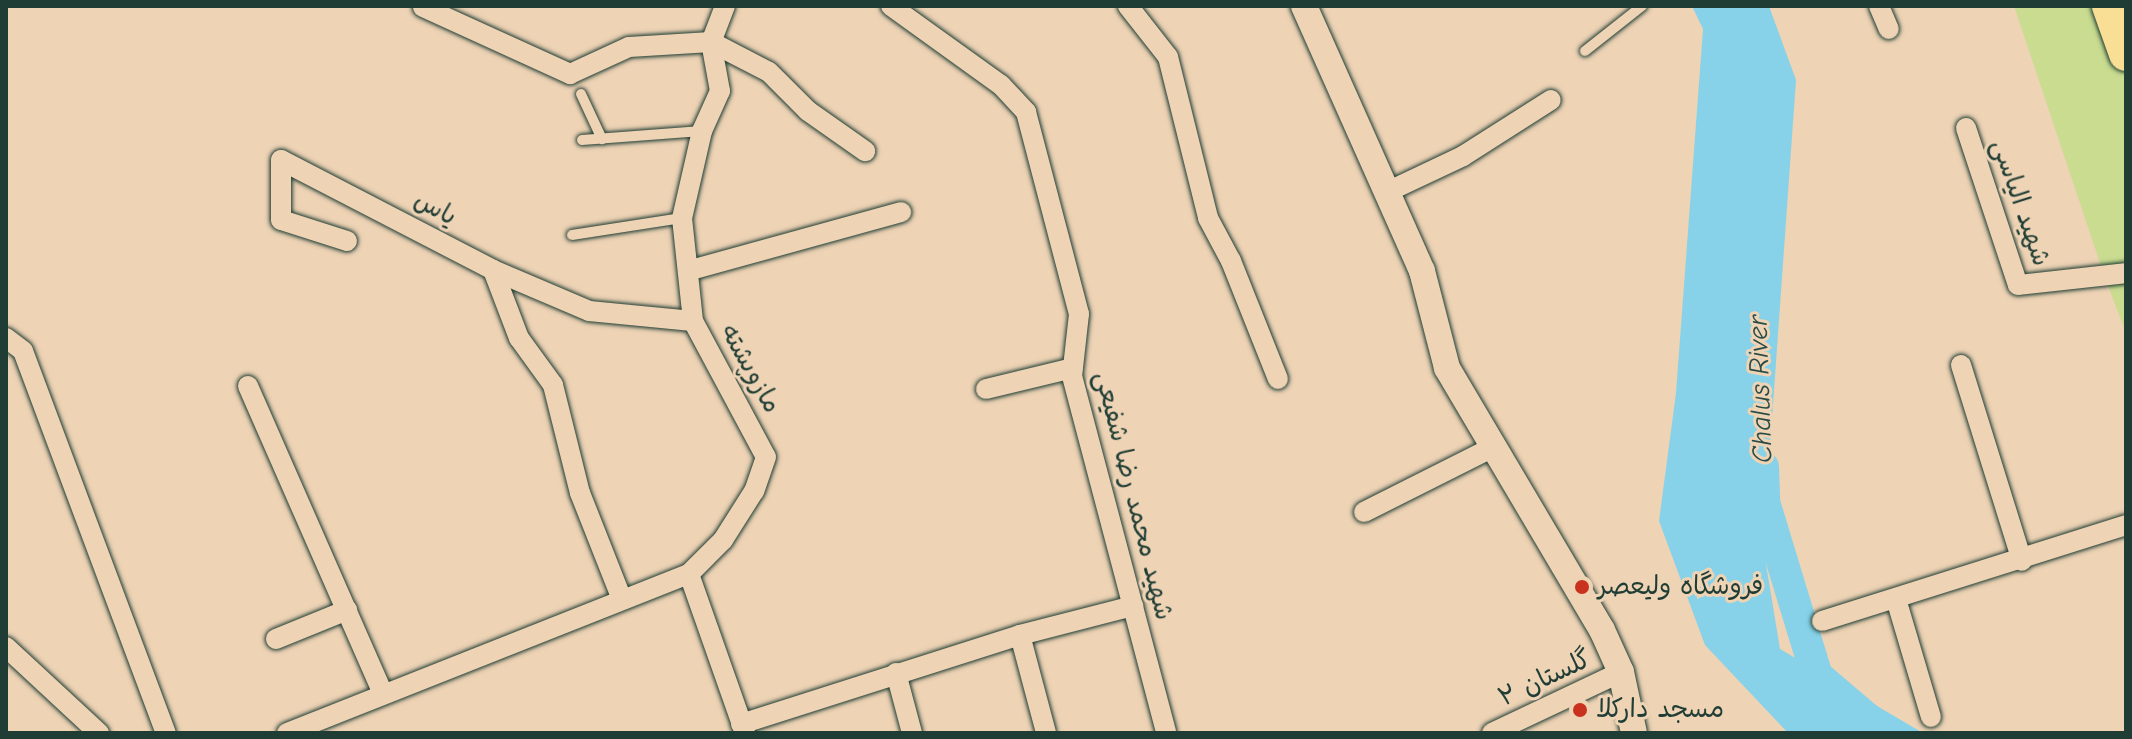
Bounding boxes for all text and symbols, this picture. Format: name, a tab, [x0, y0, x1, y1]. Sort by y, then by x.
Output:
street label: شهید الیاسی	[1984, 136, 2056, 270]
street label: یاس	[408, 185, 462, 233]
water label: Chalus River	[1741, 314, 1779, 464]
street label: مازوپشته	[713, 319, 787, 419]
street label: شهید محمد رضا شفیعی	[1087, 368, 1179, 624]
place label: فروشگاه ولیعصر	[1598, 571, 1763, 603]
marker: فروشگاه ولیعصر	[1573, 578, 1591, 596]
street label: گلستان ۲	[1494, 644, 1596, 714]
place label: مسجد دارکلا	[1596, 694, 1724, 726]
marker: مسجد دارکلا	[1571, 701, 1589, 719]

